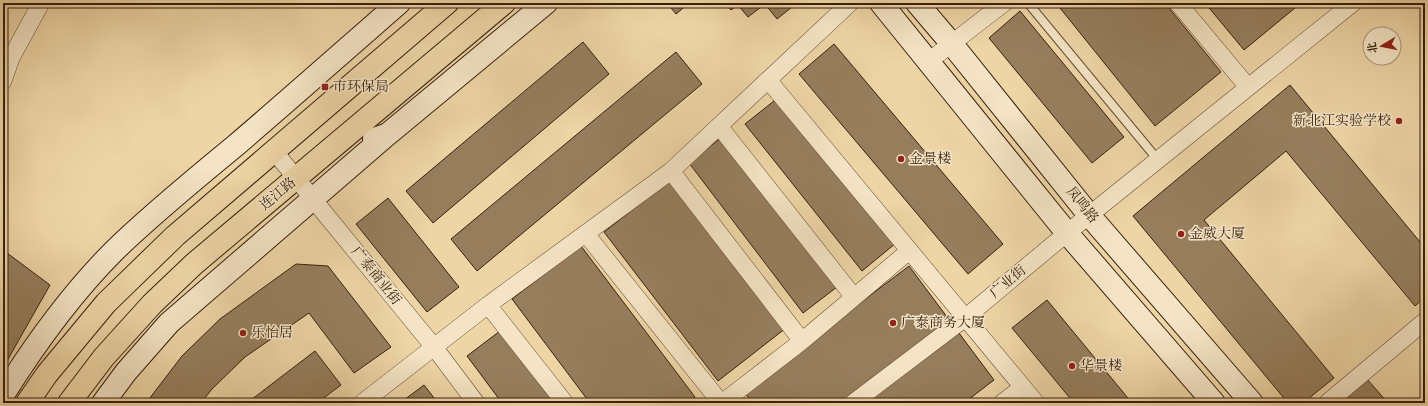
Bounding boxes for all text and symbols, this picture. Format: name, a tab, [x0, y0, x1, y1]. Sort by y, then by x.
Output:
north arrow	[1362, 26, 1402, 66]
text: 北	[1365, 41, 1381, 54]
place label: 市环保局	[333, 78, 389, 96]
marker: 市环保局	[320, 82, 330, 92]
place label: 新北江实验学校	[1293, 112, 1391, 130]
marker: 新北江实验学校	[1394, 116, 1404, 126]
place label: 金景楼	[909, 150, 951, 168]
marker: 金景楼	[896, 154, 906, 164]
street label: 连江路	[256, 174, 300, 214]
street label: 凤鸣路	[1062, 183, 1102, 227]
place label: 金威大厦	[1189, 225, 1245, 243]
marker: 金威大厦	[1176, 229, 1186, 239]
street label: 广泰商业街	[347, 243, 405, 309]
street label: 广业街	[986, 262, 1030, 302]
place label: 广泰商务大厦	[901, 314, 985, 332]
marker: 广泰商务大厦	[888, 318, 898, 328]
place label: 乐怡居	[251, 324, 293, 342]
marker: 乐怡居	[238, 328, 248, 338]
place label: 华景楼	[1080, 357, 1122, 375]
marker: 华景楼	[1067, 361, 1077, 371]

